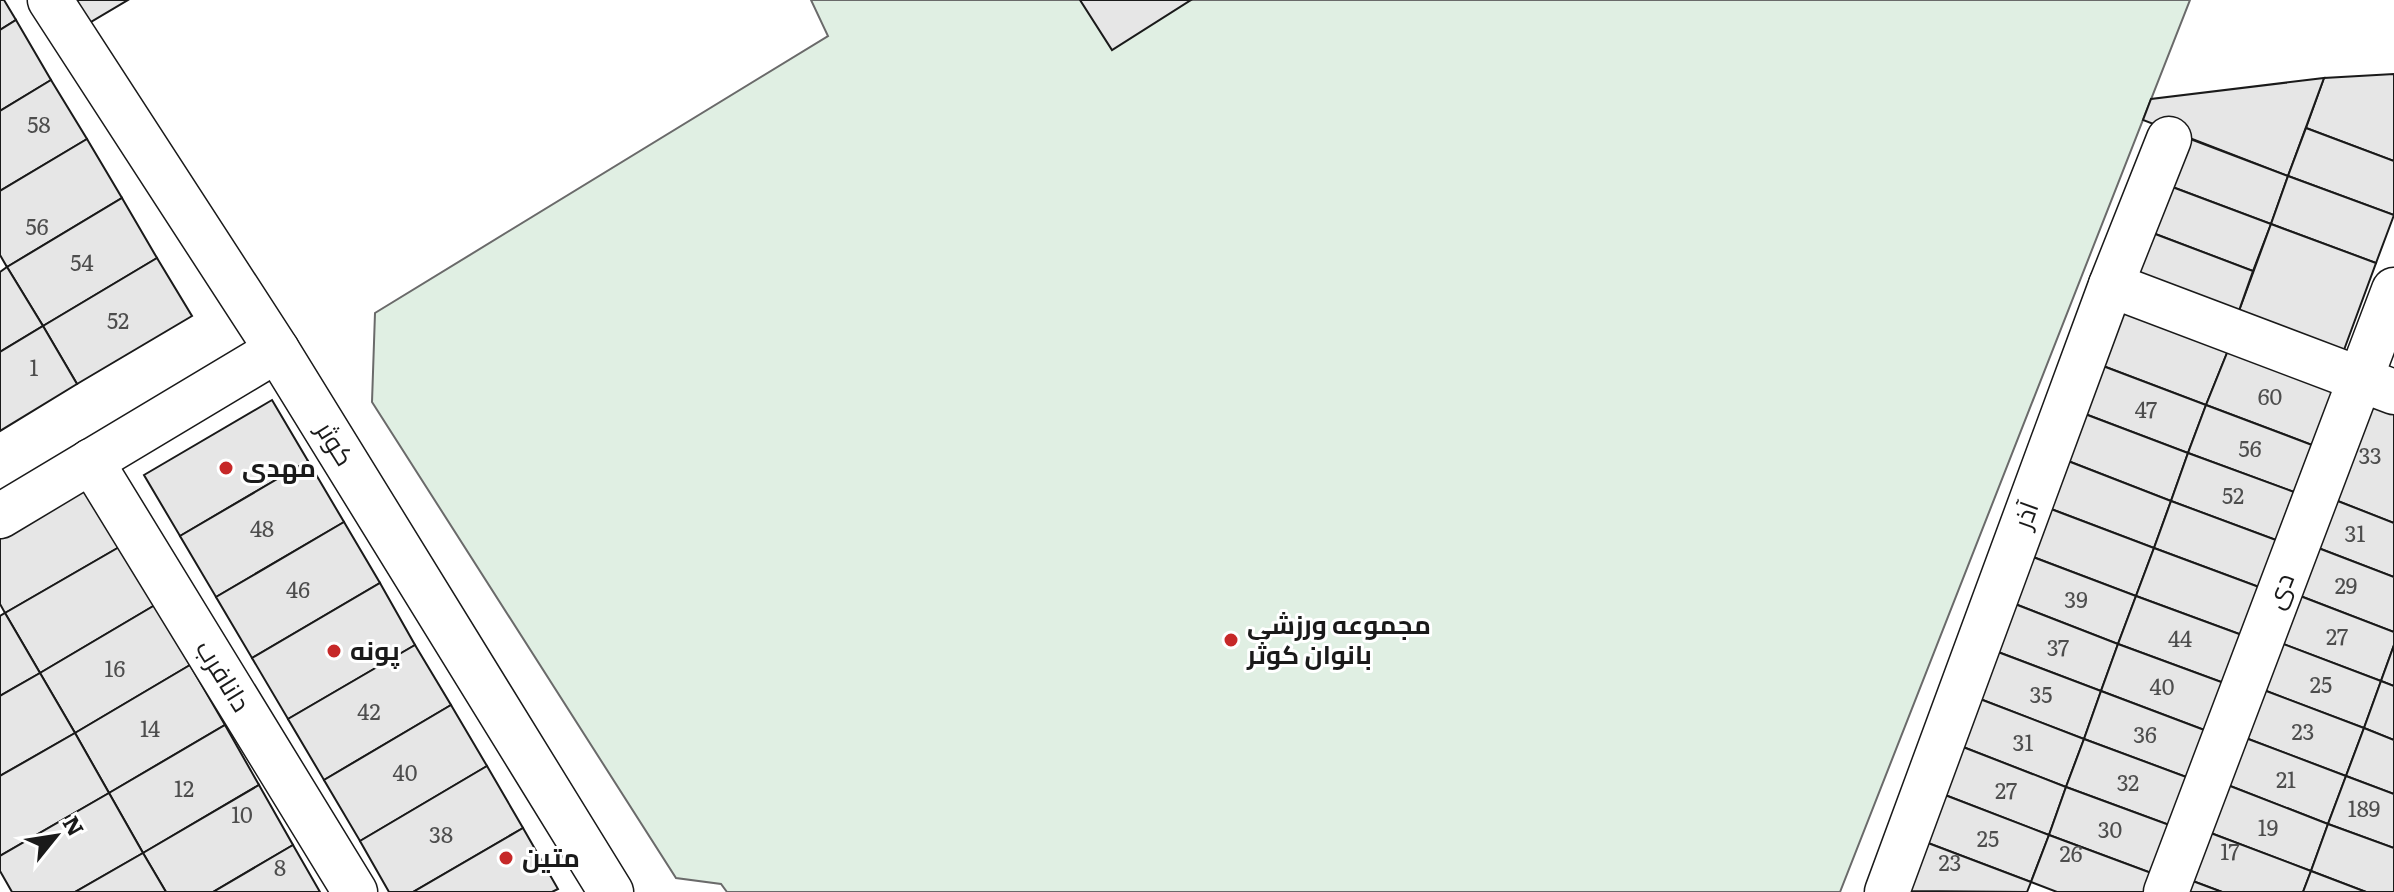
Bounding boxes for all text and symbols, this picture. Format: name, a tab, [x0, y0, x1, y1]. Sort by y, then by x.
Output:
house number: 58	[27, 107, 51, 140]
house number: 56	[26, 209, 49, 242]
house number: 54	[70, 245, 94, 278]
house number: 52	[107, 303, 129, 336]
house number: 1	[30, 350, 39, 383]
house number: 60	[2258, 379, 2282, 412]
house number: 47	[2135, 392, 2157, 425]
street label: کوثر	[307, 411, 366, 473]
house number: 56	[2239, 431, 2262, 464]
house number: 33	[2358, 438, 2382, 471]
place label: مهدی	[242, 446, 316, 485]
marker: مهدی	[217, 459, 235, 477]
house number: 52	[2222, 478, 2244, 511]
street label: آذر	[2000, 495, 2046, 535]
house number: 48	[250, 511, 274, 544]
house number: 31	[2345, 516, 2365, 549]
street label: دی	[2253, 566, 2302, 614]
house number: 29	[2335, 568, 2357, 601]
house number: 46	[286, 572, 310, 605]
house number: 39	[2064, 582, 2088, 615]
place label: مجموعه ورزشی بانوان کوثر	[1246, 603, 1431, 672]
house number: 27	[2326, 619, 2348, 652]
house number: 44	[2168, 621, 2192, 654]
place label: پونه	[350, 629, 400, 669]
house number: 37	[2047, 630, 2069, 663]
street label: دانافرب	[188, 631, 262, 718]
marker: مجموعه ورزشی بانوان کوثر	[1222, 631, 1240, 649]
marker: پونه	[325, 642, 343, 660]
house number: 16	[105, 651, 126, 684]
house number: 25	[2310, 667, 2332, 700]
house number: 40	[2150, 669, 2174, 702]
house number: 35	[2030, 677, 2053, 710]
house number: 42	[357, 694, 381, 727]
house number: 14	[140, 711, 160, 744]
house number: 23	[2291, 714, 2315, 747]
house number: 36	[2133, 717, 2157, 750]
house number: 31	[2013, 725, 2033, 758]
house number: 40	[393, 755, 417, 788]
house number: 21	[2276, 762, 2296, 795]
house number: 32	[2117, 765, 2139, 798]
house number: 12	[174, 771, 194, 804]
house number: 27	[1995, 773, 2017, 806]
house number: 189	[2348, 791, 2380, 824]
north arrow	[16, 796, 96, 876]
house number: 10	[231, 797, 253, 830]
text: N	[56, 809, 94, 841]
house number: 19	[2258, 810, 2278, 843]
house number: 30	[2098, 812, 2122, 845]
house number: 38	[429, 817, 453, 850]
house number: 25	[1977, 821, 1999, 854]
house number: 17	[2220, 834, 2240, 867]
place label: متین	[522, 836, 580, 875]
house number: 26	[2060, 836, 2083, 869]
house number: 23	[1938, 845, 1962, 878]
marker: متین	[497, 849, 515, 867]
house number: 8	[274, 850, 286, 883]

